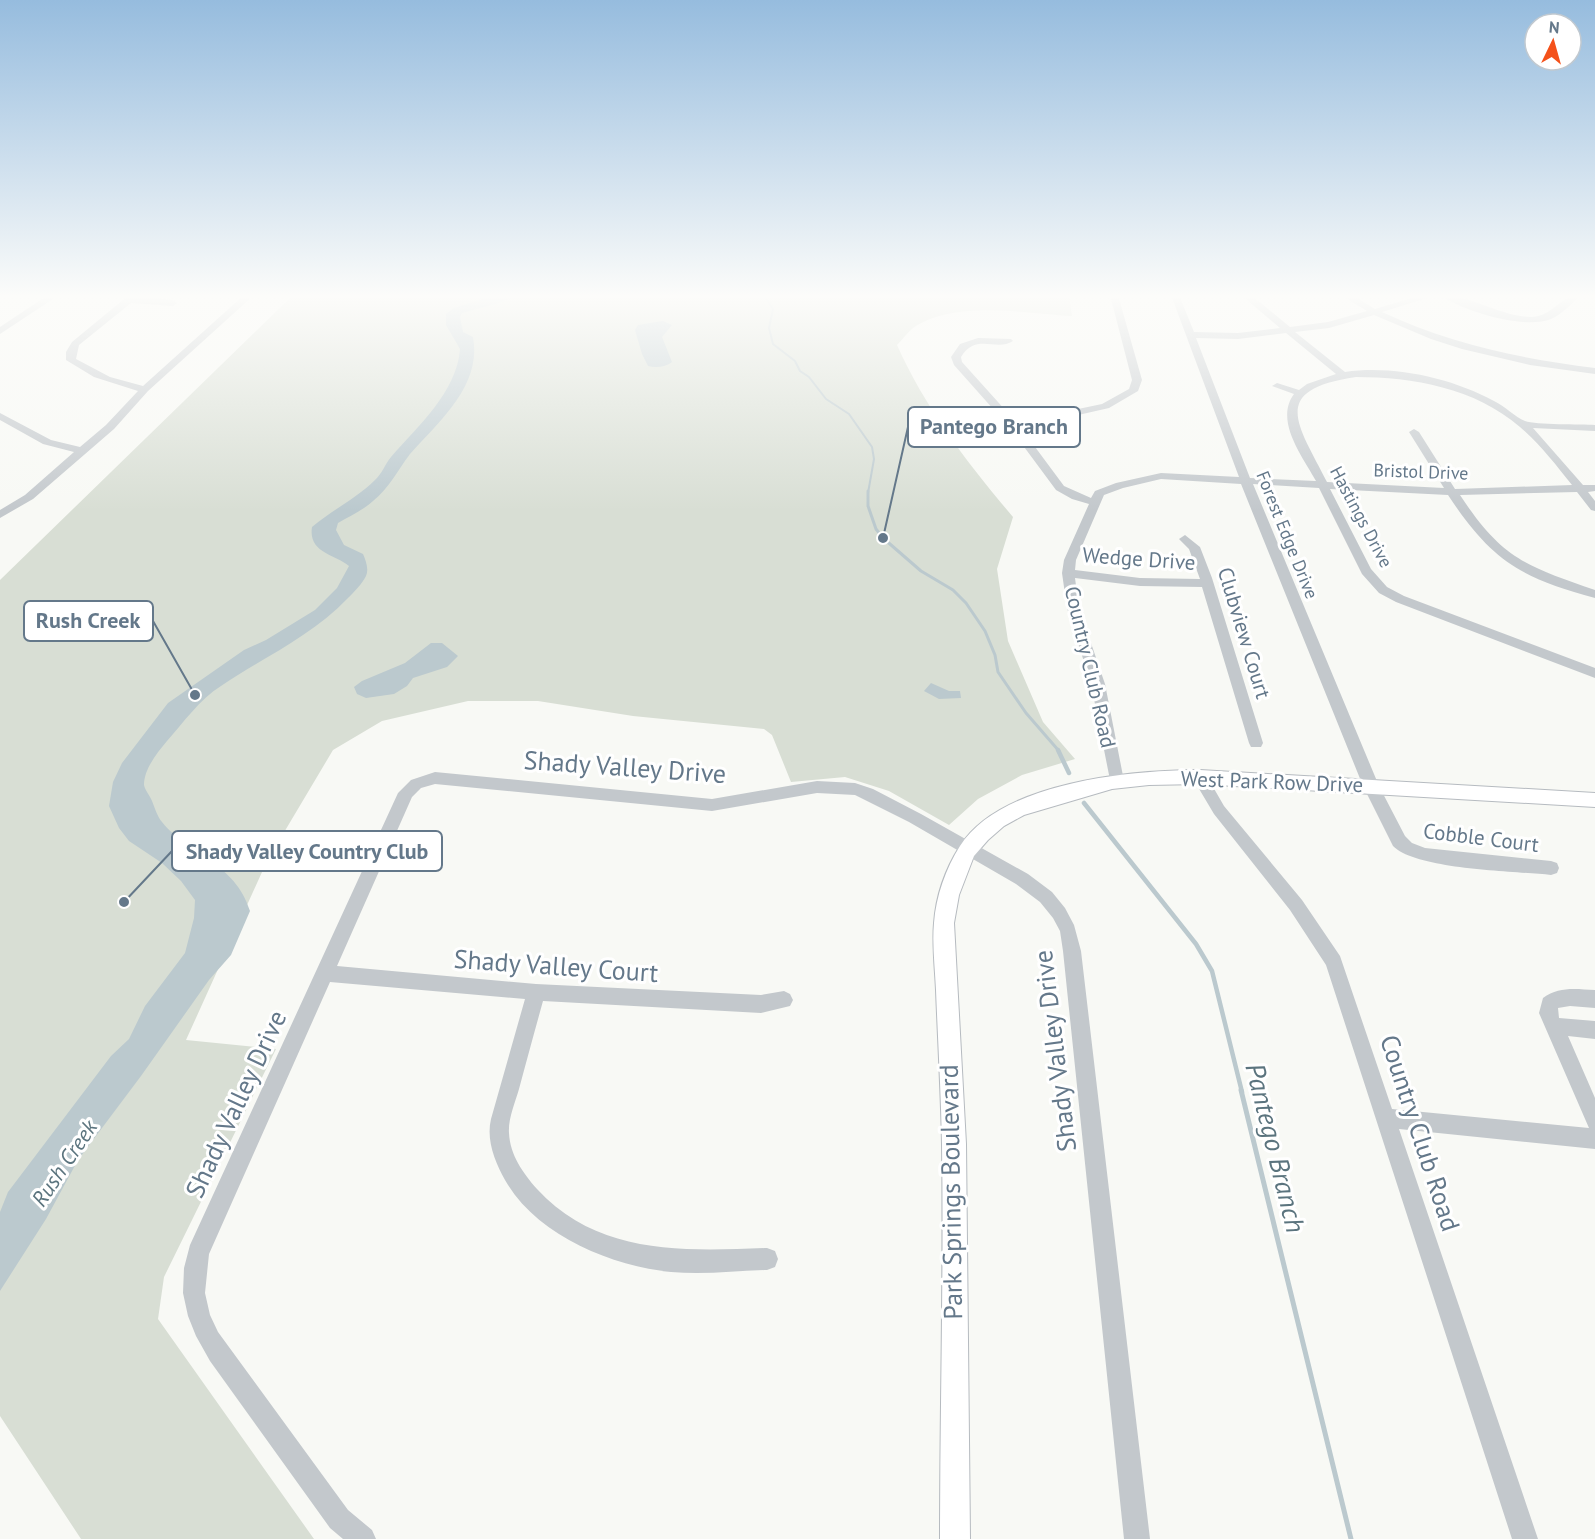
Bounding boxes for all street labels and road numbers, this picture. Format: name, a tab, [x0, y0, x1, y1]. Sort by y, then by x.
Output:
street label: Bristol Drive	[1373, 458, 1469, 485]
street label: Hastings Drive	[1325, 462, 1398, 572]
street label: Forest Edge Drive	[1251, 467, 1324, 602]
street label: Wedge Drive	[1082, 541, 1196, 576]
street label: Clubview Court	[1212, 564, 1277, 702]
street label: Country Club Road	[1059, 583, 1122, 750]
street label: Shady Valley Drive	[523, 743, 727, 790]
street label: West Park Row Drive	[1180, 765, 1364, 798]
street label: Cobble Court	[1422, 817, 1540, 858]
street label: Shady Valley Court	[453, 942, 660, 989]
street label: Shady Valley Drive	[1026, 948, 1083, 1154]
street label: Shady Valley Drive	[178, 1005, 293, 1203]
street label: Country Club Road	[1373, 1031, 1468, 1235]
street label: Park Springs Boulevard	[932, 1064, 969, 1320]

